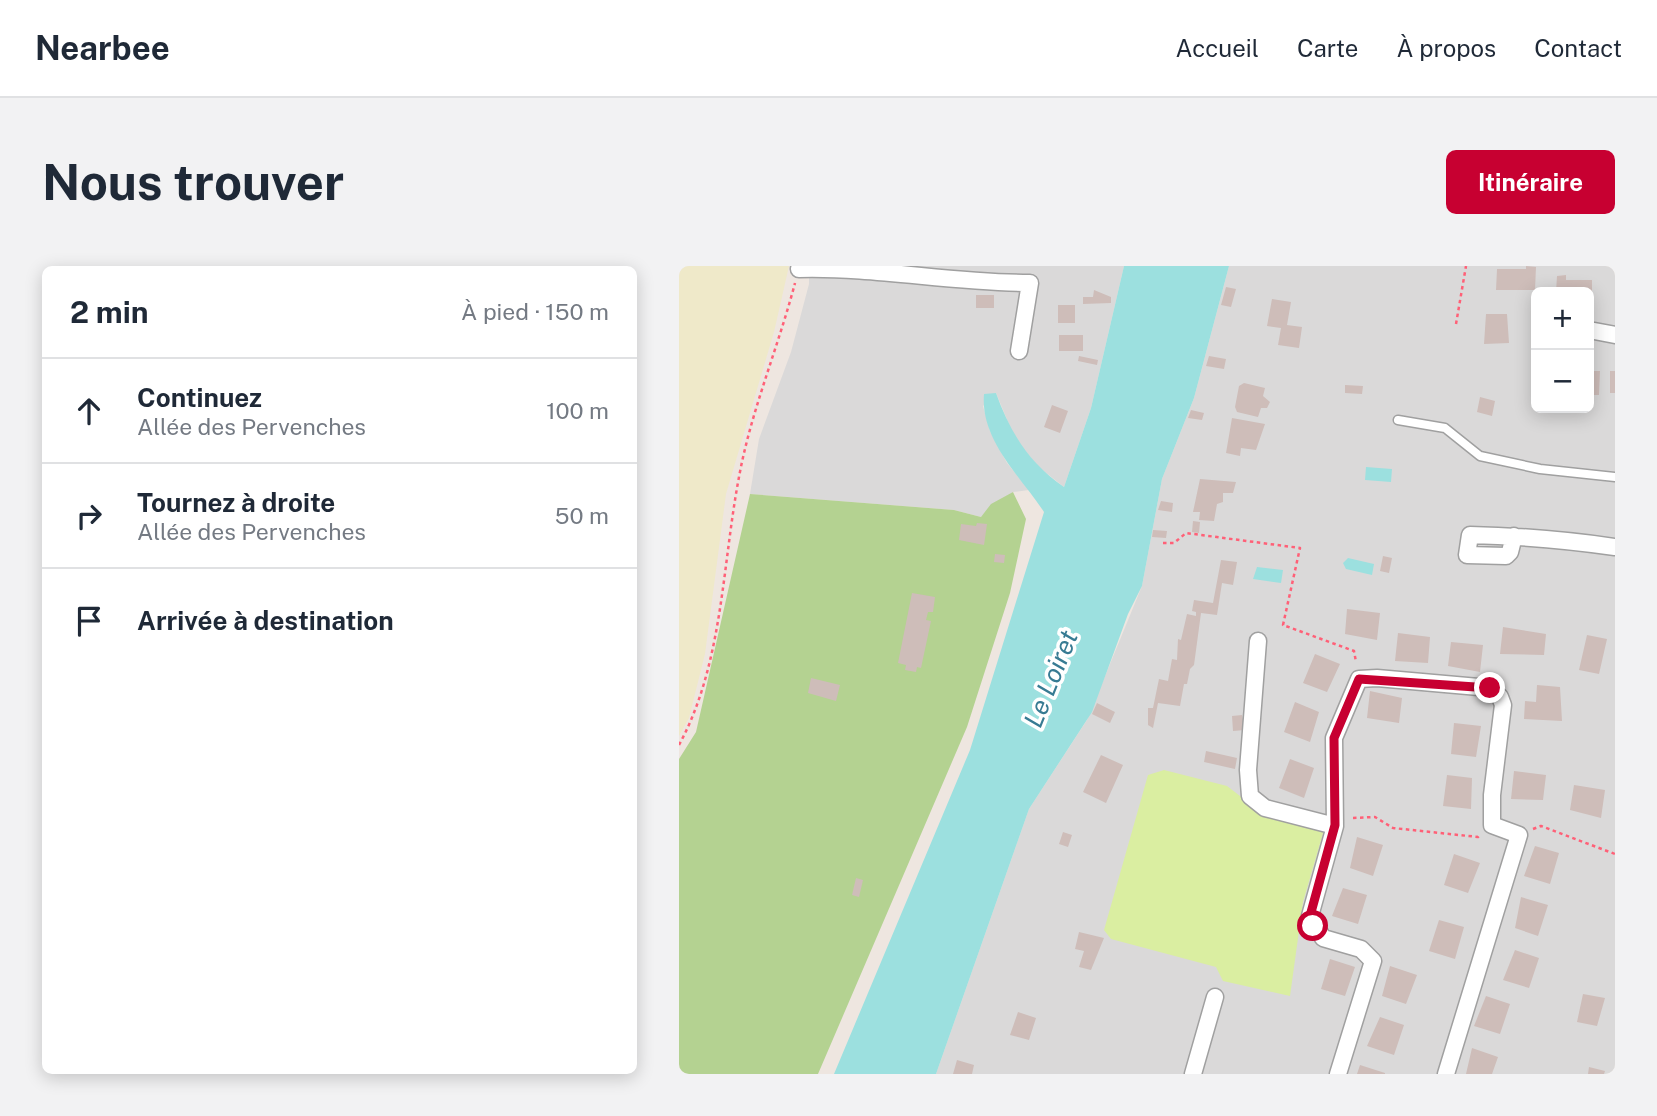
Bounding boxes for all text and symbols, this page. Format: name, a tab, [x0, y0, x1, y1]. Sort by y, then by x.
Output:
text: Nearbee	[35, 29, 170, 67]
text: Accueil	[1176, 34, 1259, 62]
text: Carte	[1297, 34, 1358, 62]
text: À propos	[1396, 34, 1496, 62]
text: Contact	[1534, 34, 1622, 62]
button: Itinéraire	[1446, 150, 1615, 214]
text: Nous trouver	[42, 153, 344, 211]
map controls	[1531, 287, 1594, 413]
button: +	[1531, 287, 1594, 350]
text: 2 min	[70, 294, 149, 330]
text: À pied · 150 m	[461, 298, 609, 325]
button: −	[1531, 350, 1594, 413]
text: Continuez	[137, 382, 262, 413]
icon: ahead	[70, 392, 108, 430]
text: 100 m	[546, 397, 609, 424]
text: Allée des Pervenches	[137, 413, 366, 440]
text: Tournez à droite	[137, 487, 335, 518]
icon: right	[70, 497, 108, 535]
text: 50 m	[555, 502, 609, 529]
text: Allée des Pervenches	[137, 518, 366, 545]
icon: arrive	[70, 602, 108, 640]
text: Arrivée à destination	[137, 605, 394, 636]
water label: Le Loiret	[1017, 626, 1084, 732]
route end	[1474, 672, 1505, 703]
route start	[1297, 910, 1328, 941]

